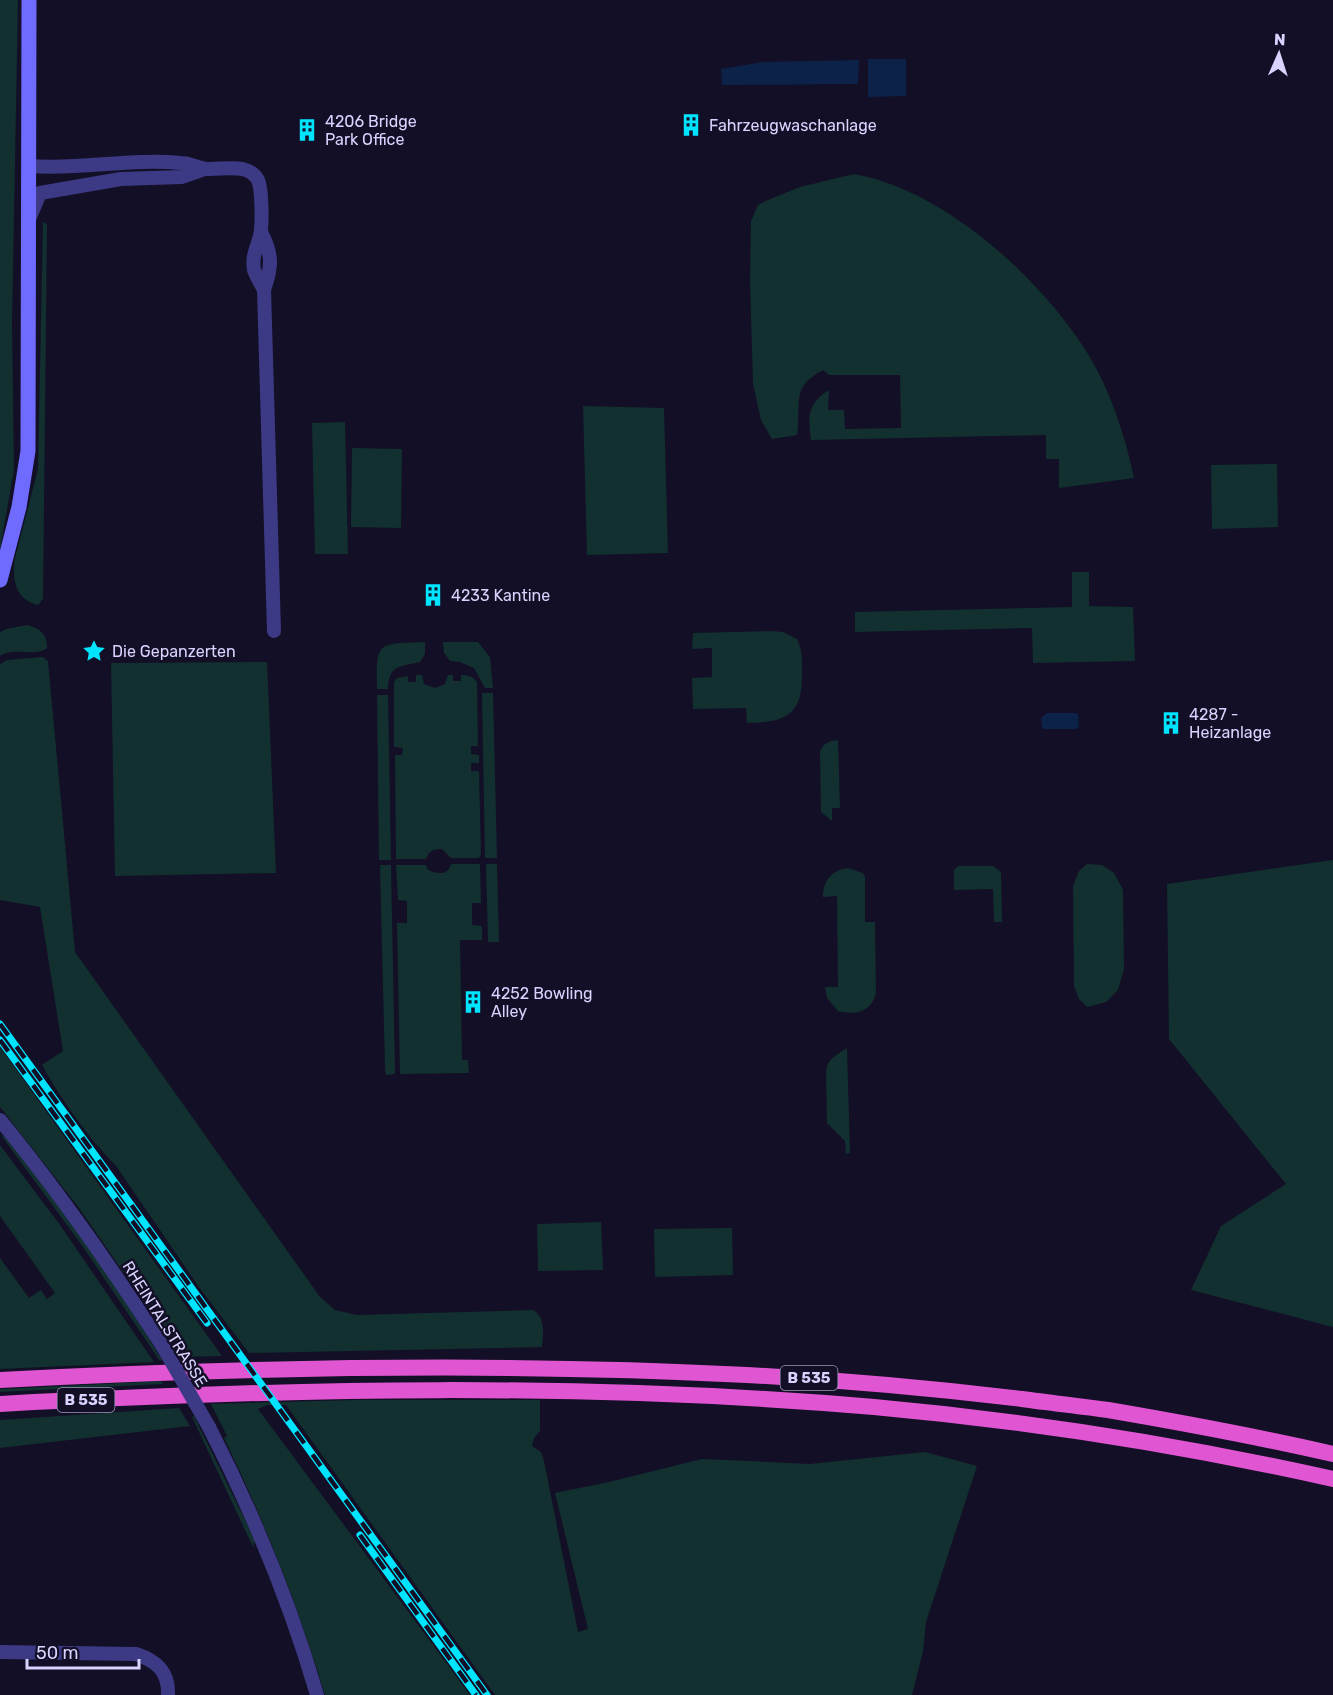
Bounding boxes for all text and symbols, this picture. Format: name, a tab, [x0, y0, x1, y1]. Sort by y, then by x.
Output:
north arrow	[1249, 24, 1309, 84]
text: N	[1274, 30, 1286, 49]
place label: 4206 Bridge Park Office	[325, 112, 417, 149]
building icon: Fahrzeugwaschanlage	[678, 112, 704, 138]
place label: Fahrzeugwaschanlage	[709, 116, 877, 135]
building icon: 4206 Bridge Park Office	[294, 117, 320, 143]
building icon: 4233 Kantine	[420, 582, 446, 608]
place label: 4233 Kantine	[451, 586, 550, 605]
place icon: Die Gepanzerten	[81, 638, 107, 664]
place label: Die Gepanzerten	[112, 642, 236, 661]
place label: 4287 - Heizanlage	[1189, 705, 1271, 742]
building icon: 4287 - Heizanlage	[1158, 710, 1184, 736]
place label: 4252 Bowling Alley	[491, 984, 593, 1021]
building icon: 4252 Bowling Alley	[460, 989, 486, 1015]
street label: RHEINTALSTRASSE	[119, 1258, 211, 1390]
road number: B 535	[780, 1366, 838, 1390]
road number: B 535	[58, 1388, 115, 1412]
scale bar	[27, 1632, 140, 1670]
text: 50 m	[36, 1642, 79, 1664]

